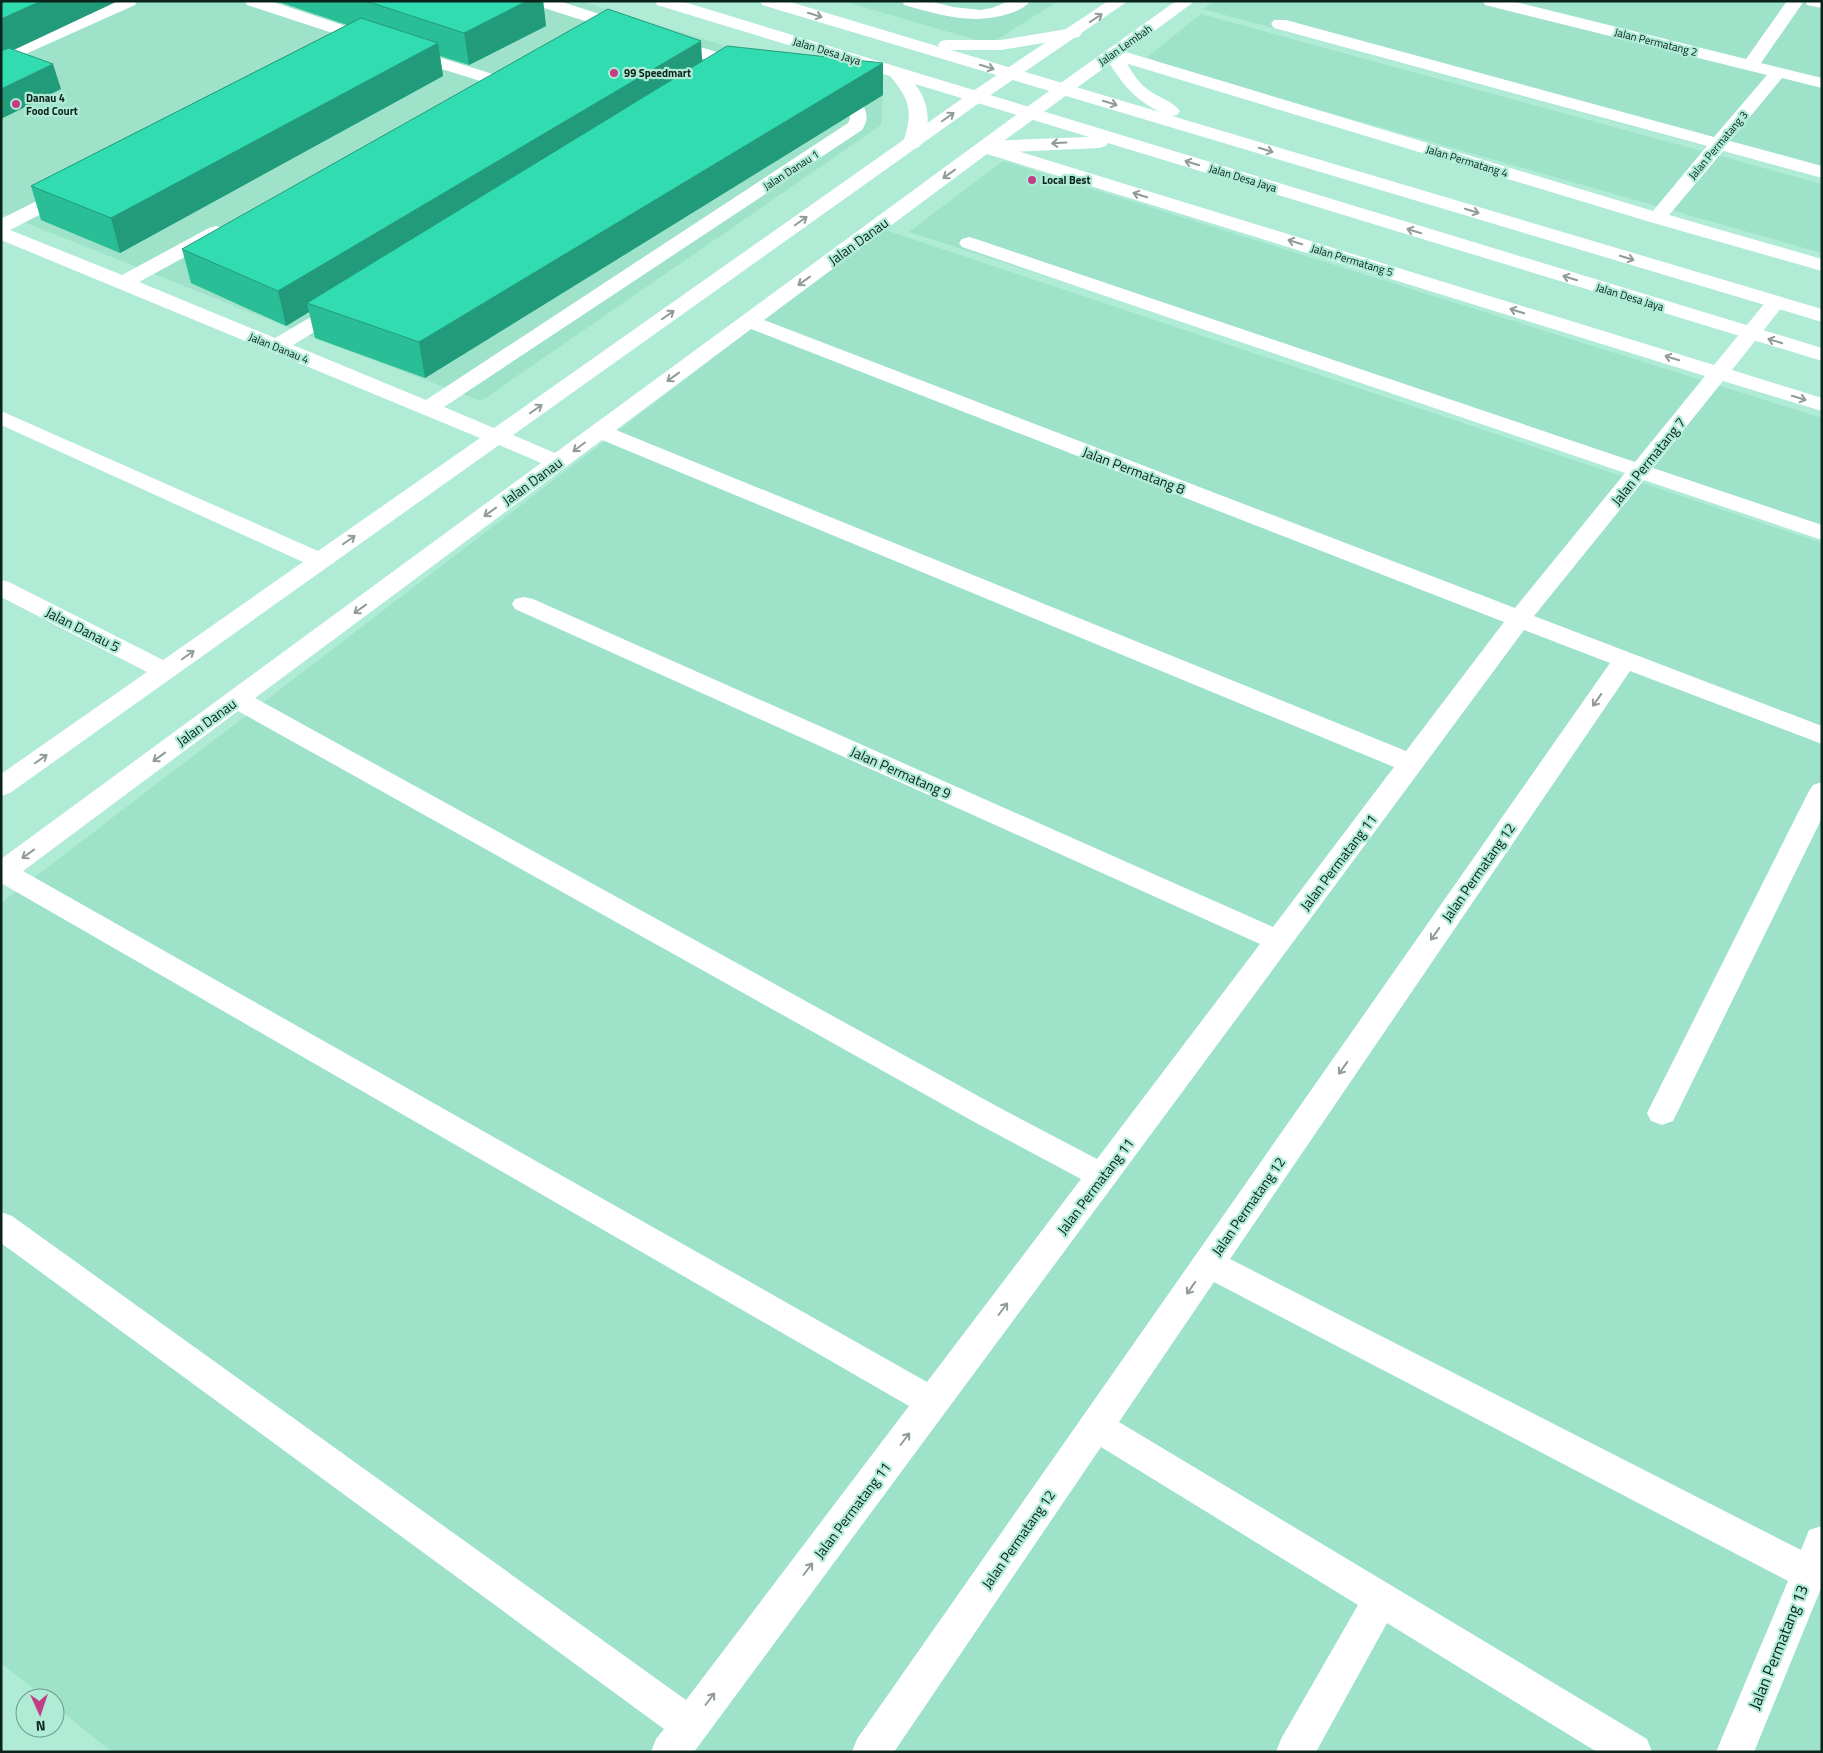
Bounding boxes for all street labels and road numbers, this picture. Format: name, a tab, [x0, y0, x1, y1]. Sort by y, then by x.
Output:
street label: Jalan Lembah	[1095, 21, 1155, 69]
street label: Jalan Permatang 2	[1613, 24, 1699, 60]
street label: Jalan Desa Jaya	[791, 33, 863, 69]
street label: Jalan Permatang 3	[1685, 107, 1751, 183]
street label: Jalan Permatang 4	[1424, 141, 1510, 181]
street label: Jalan Danau 1	[760, 146, 822, 194]
street label: Jalan Desa Jaya	[1207, 160, 1279, 196]
street label: Jalan Danau	[824, 212, 892, 270]
street label: Jalan Permatang 5	[1309, 240, 1395, 280]
street label: Jalan Desa Jaya	[1594, 279, 1666, 315]
street label: Jalan Danau 4	[247, 329, 311, 367]
street label: Jalan Permatang 7	[1606, 412, 1690, 510]
street label: Jalan Permatang 8	[1080, 441, 1188, 499]
street label: Jalan Danau	[498, 452, 566, 510]
street label: Jalan Danau 5	[42, 601, 124, 657]
street label: Jalan Danau	[172, 693, 240, 751]
street label: Jalan Permatang 9	[847, 740, 955, 804]
street label: Jalan Permatang 11	[1295, 809, 1381, 915]
street label: Jalan Permatang 12	[1436, 818, 1520, 926]
street label: Jalan Permatang 11	[1052, 1133, 1138, 1239]
street label: Jalan Permatang 12	[1206, 1152, 1290, 1260]
street label: Jalan Permatang 11	[809, 1457, 895, 1563]
street label: Jalan Permatang 12	[976, 1485, 1060, 1593]
street label: Jalan Permatang 13	[1742, 1581, 1814, 1713]

